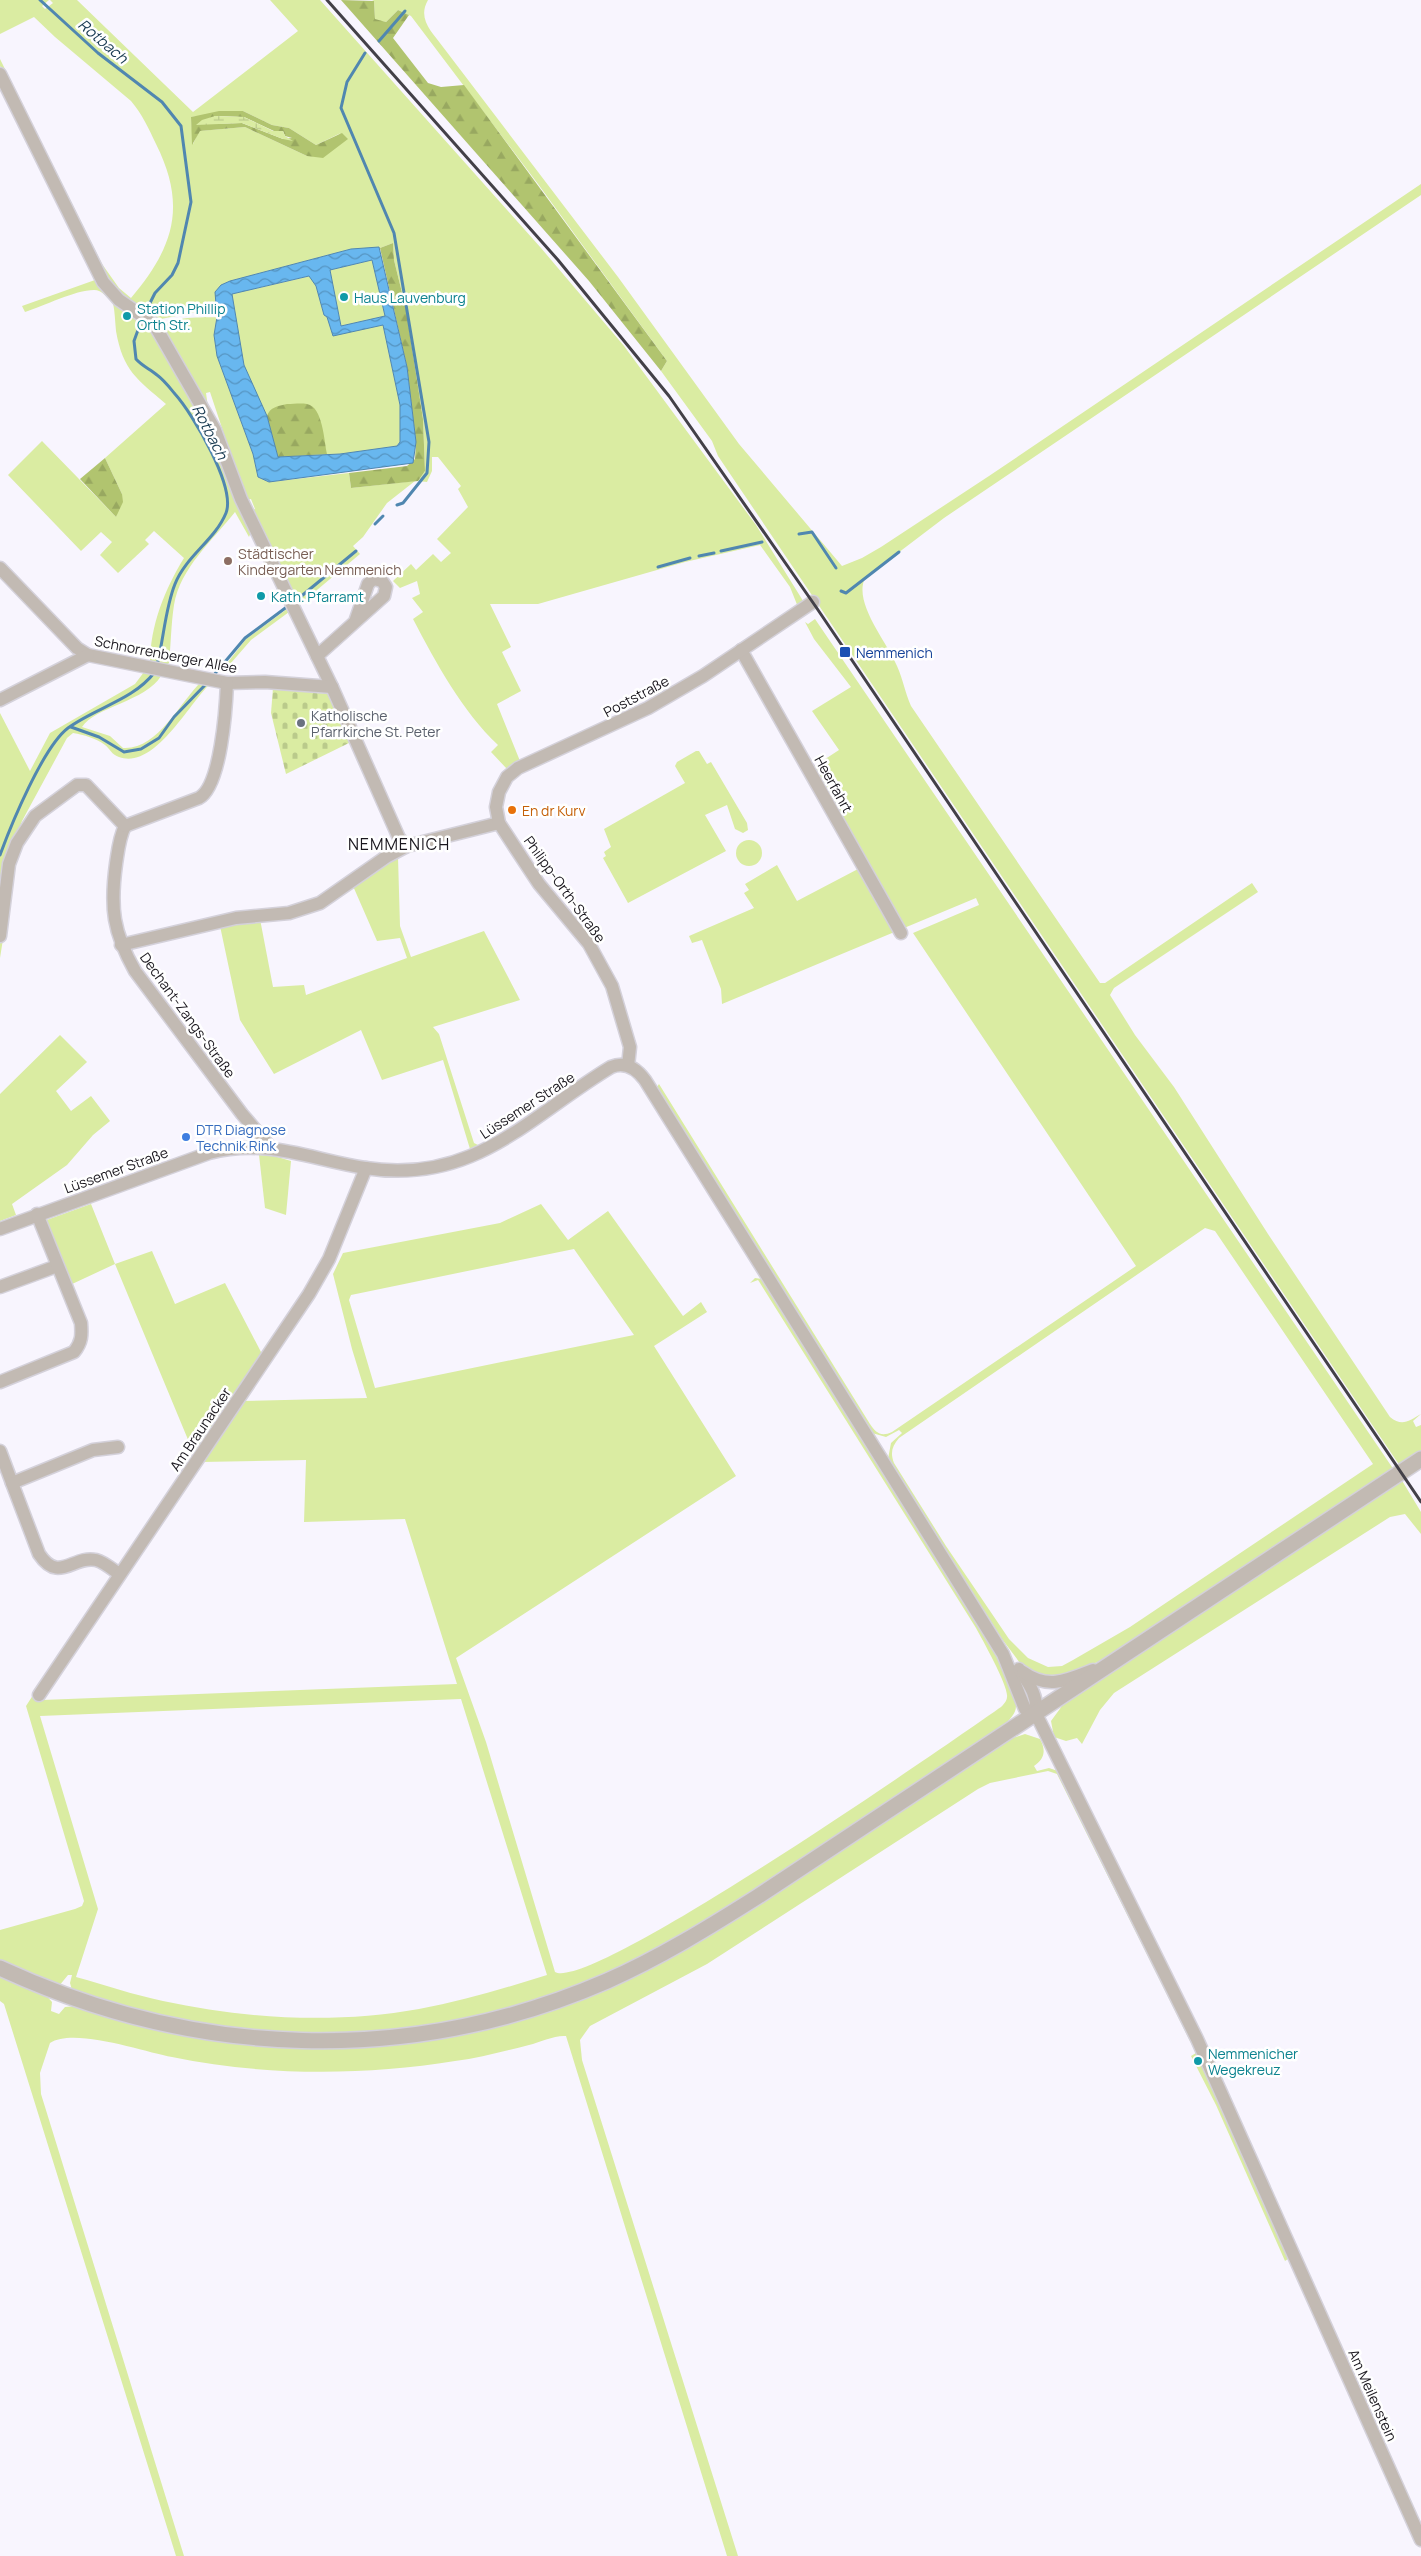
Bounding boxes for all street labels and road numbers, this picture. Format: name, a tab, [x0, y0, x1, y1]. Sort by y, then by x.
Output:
street label: Schnorrenberger Allee	[93, 631, 239, 677]
street label: Poststraße	[600, 671, 672, 721]
street label: Heerfahrt	[811, 752, 858, 816]
street label: Philipp-Orth-Straße	[520, 832, 610, 946]
street label: Dechant-Zangs-Straße	[136, 948, 240, 1082]
street label: Lüssemer Straße	[476, 1067, 578, 1143]
street label: Lüssemer Straße	[61, 1142, 171, 1198]
street label: Am Braunacker	[165, 1384, 235, 1474]
street label: Am Meilenstein	[1344, 2346, 1402, 2444]

